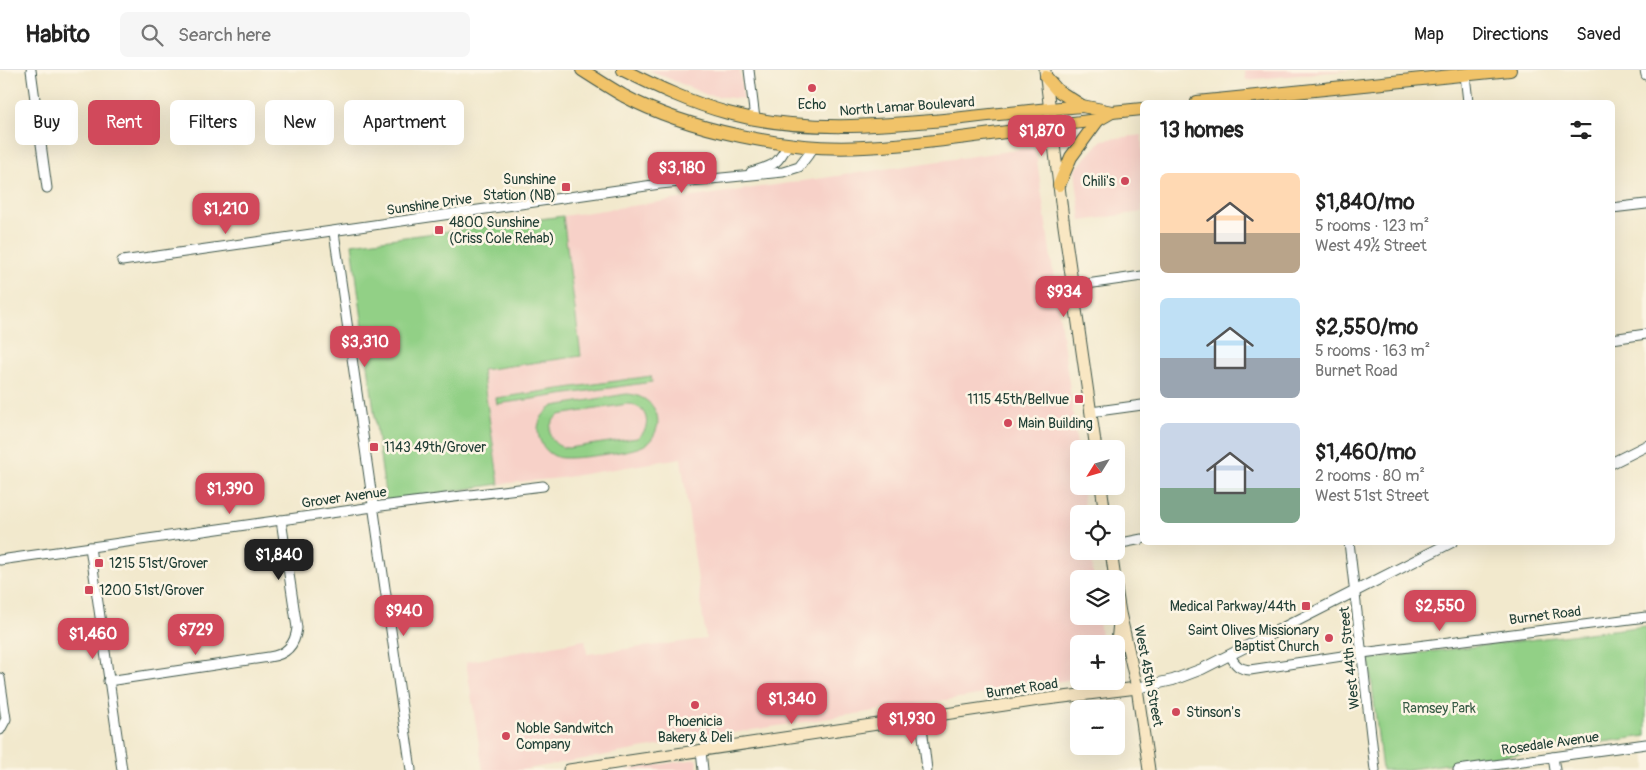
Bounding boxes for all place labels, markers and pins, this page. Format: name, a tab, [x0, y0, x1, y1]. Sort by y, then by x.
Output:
marker: Echo	[806, 82, 818, 94]
place label: Echo	[798, 96, 827, 113]
pin: $1,870	[1001, 114, 1083, 157]
pin: $3,180	[641, 152, 723, 194]
place label: Sunshine Station (NB)	[483, 171, 556, 204]
place label: Chili's	[1082, 173, 1116, 190]
marker: Chili's	[1119, 175, 1131, 187]
marker: Sunshine Station (NB)	[560, 181, 572, 193]
pin: $1,210	[185, 192, 267, 235]
place label: 4800 Sunshine (Criss Cole Rehab)	[449, 214, 554, 247]
marker: 4800 Sunshine (Criss Cole Rehab)	[433, 224, 445, 236]
pin: $934	[1034, 276, 1094, 318]
pin: $3,310	[324, 326, 406, 368]
place label: 1115 45th/Bellvue	[967, 391, 1069, 408]
marker: 1115 45th/Bellvue	[1073, 393, 1085, 405]
place label: Main Building	[1018, 415, 1093, 432]
marker: Main Building	[1002, 417, 1014, 429]
place label: 1143 49th/Grover	[384, 439, 486, 456]
marker: 1143 49th/Grover	[368, 441, 380, 453]
pin: $1,390	[189, 472, 271, 515]
pin: $1,840	[238, 538, 320, 581]
place label: 1215 51st/Grover	[109, 555, 208, 572]
marker: 1215 51st/Grover	[93, 557, 105, 569]
place label: 1200 51st/Grover	[99, 582, 204, 599]
marker: 1200 51st/Grover	[83, 584, 95, 596]
pin: $2,550	[1399, 590, 1481, 632]
pin: $940	[374, 594, 434, 637]
place label: Medical Parkway/44th	[1170, 598, 1296, 615]
marker: Medical Parkway/44th	[1300, 600, 1312, 612]
pin: $729	[166, 614, 226, 656]
pin: $1,460	[52, 618, 134, 660]
place label: Saint Olives Missionary Baptist Church	[1188, 622, 1319, 655]
marker: Saint Olives Missionary Baptist Church	[1323, 632, 1335, 644]
pin: $1,340	[751, 682, 833, 725]
marker: Phoenicia Bakery & Deli	[689, 699, 701, 711]
pin: $1,930	[871, 702, 953, 745]
place label: Stinson's	[1186, 704, 1241, 721]
marker: Stinson's	[1170, 706, 1182, 718]
place label: Phoenicia Bakery & Deli	[658, 713, 733, 746]
place label: Noble Sandwitch Company	[516, 720, 613, 753]
marker: Noble Sandwitch Company	[500, 730, 512, 742]

